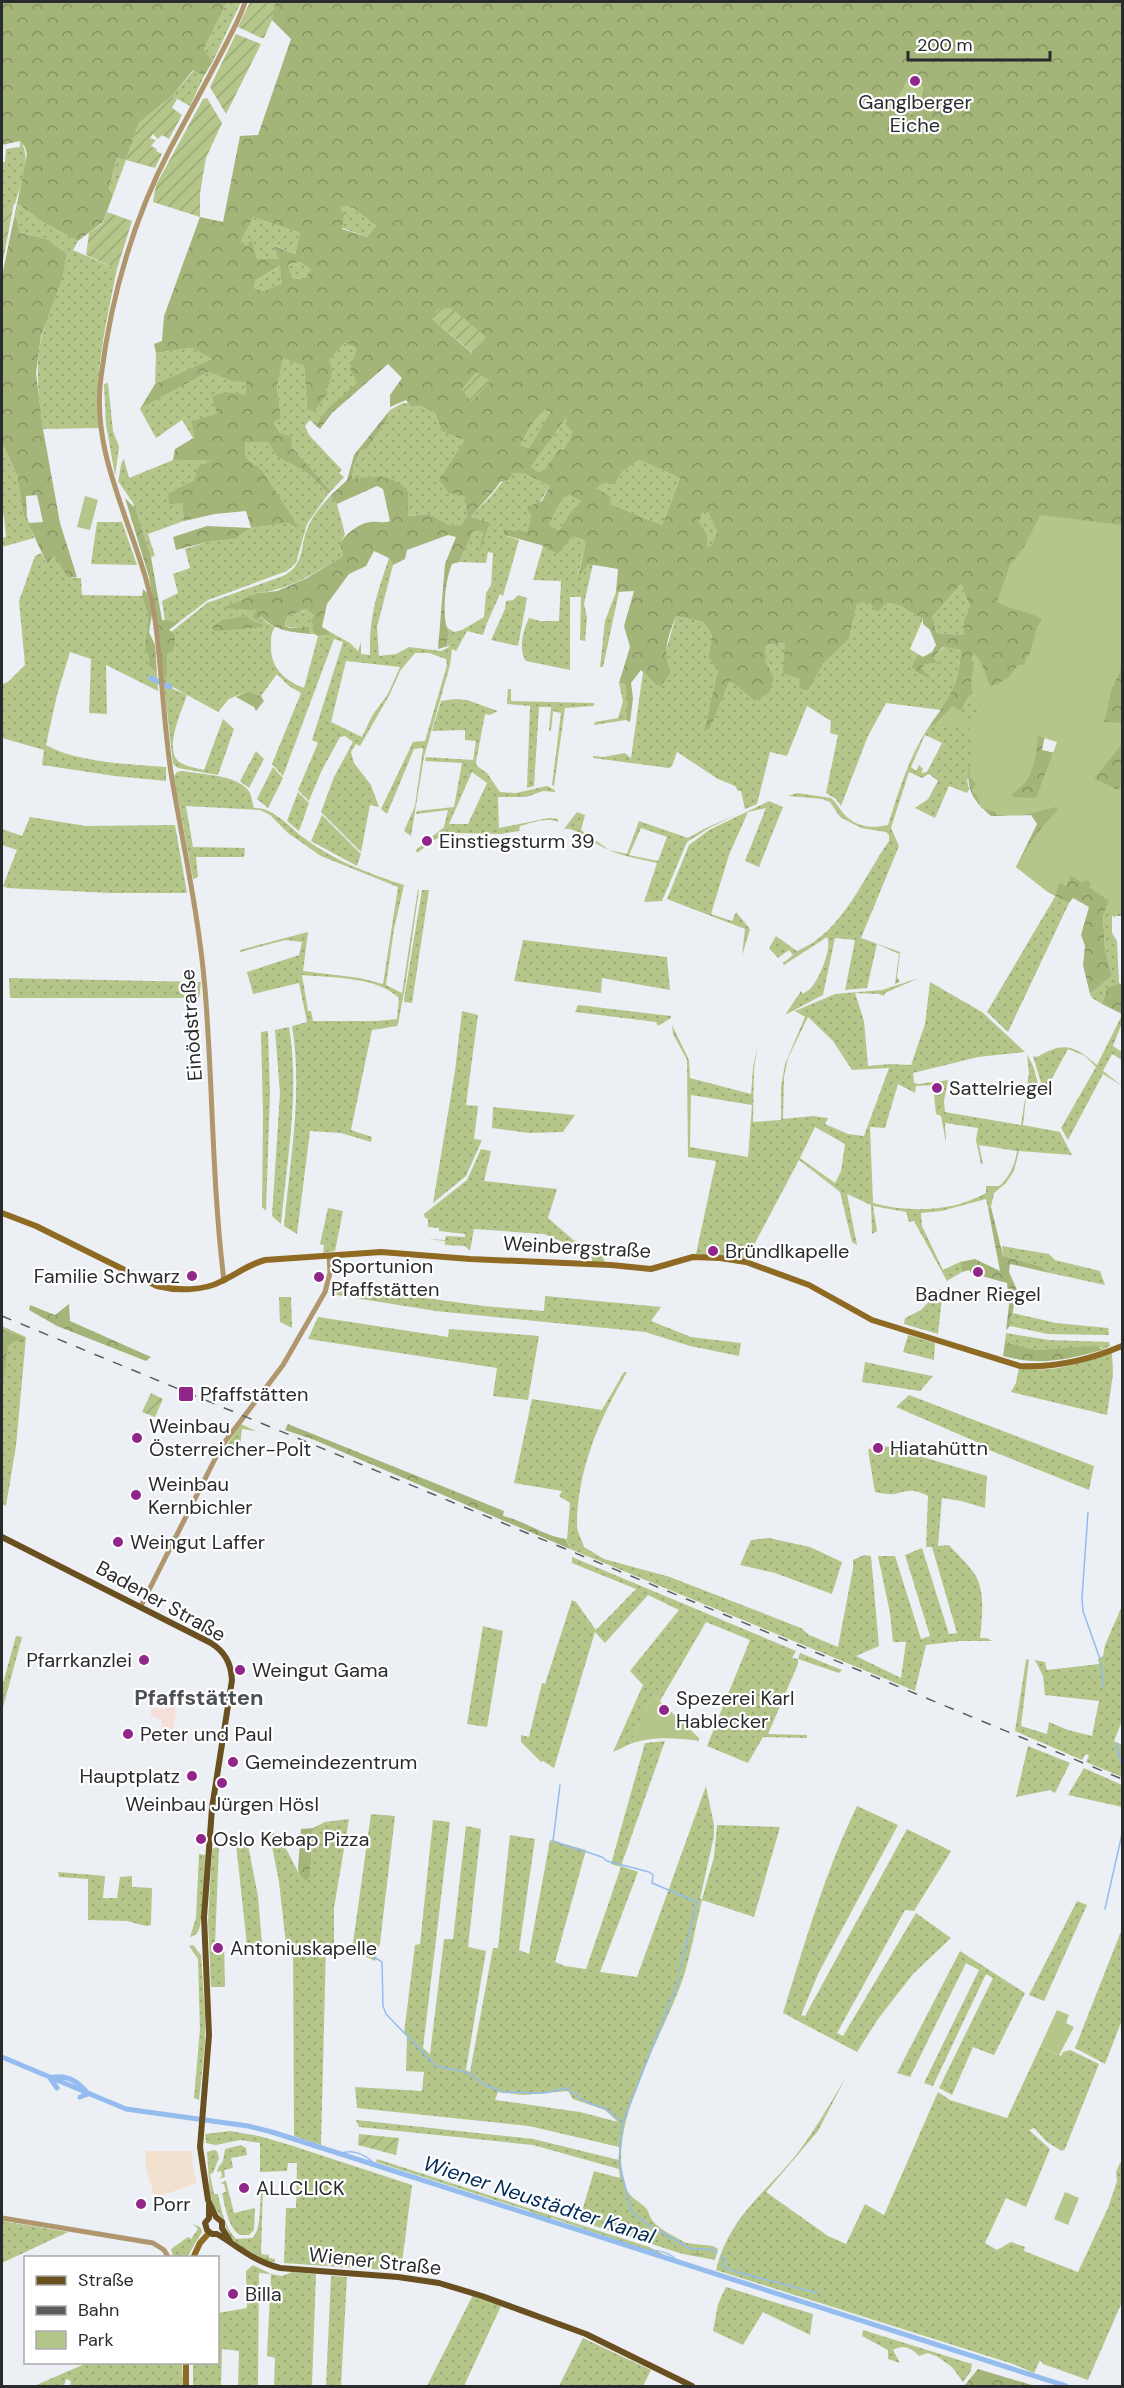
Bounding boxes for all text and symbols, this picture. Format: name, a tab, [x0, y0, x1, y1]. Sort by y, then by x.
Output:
scale bar	[908, 24, 1050, 62]
text: 200 m	[917, 33, 973, 57]
marker: Ganglberger Eiche	[908, 74, 922, 88]
place label: Ganglberger Eiche	[858, 89, 972, 138]
place label: Einstiegsturm 39	[439, 828, 595, 854]
marker: Einstiegsturm 39	[420, 834, 434, 848]
street label: Einödstraße	[174, 968, 208, 1082]
place label: Sattelriegel	[949, 1075, 1053, 1101]
marker: Sattelriegel	[930, 1081, 944, 1095]
street label: Weinbergstraße	[502, 1230, 652, 1264]
place label: Bründlkapelle	[725, 1238, 849, 1264]
marker: Bründlkapelle	[706, 1244, 720, 1258]
place label: Sportunion Pfaffstätten	[331, 1253, 439, 1302]
place label: Familie Schwarz	[34, 1263, 180, 1289]
marker: Badner Riegel	[971, 1265, 985, 1279]
marker: Familie Schwarz	[185, 1269, 199, 1283]
marker: Sportunion Pfaffstätten	[312, 1270, 326, 1284]
place label: Badner Riegel	[915, 1281, 1041, 1307]
place label: Pfaffstätten	[200, 1381, 308, 1407]
marker: Pfaffstätten	[177, 1385, 195, 1403]
place label: Weinbau Österreicher-Polt	[149, 1413, 311, 1462]
marker: Weinbau Österreicher-Polt	[130, 1431, 144, 1445]
place label: Hiatahüttn	[890, 1435, 988, 1461]
marker: Hiatahüttn	[871, 1441, 885, 1455]
place label: Weinbau Kernbichler	[148, 1471, 253, 1520]
marker: Weinbau Kernbichler	[129, 1488, 143, 1502]
place label: Weingut Laffer	[130, 1529, 265, 1555]
marker: Weingut Laffer	[111, 1535, 125, 1549]
street label: Badener Straße	[92, 1555, 230, 1647]
place label: Pfarrkanzlei	[26, 1647, 132, 1673]
marker: Pfarrkanzlei	[137, 1653, 151, 1667]
place label: Weingut Gama	[252, 1657, 389, 1683]
marker: Weingut Gama	[233, 1663, 247, 1677]
district label: Pfaffstätten	[134, 1683, 264, 1712]
place label: Spezerei Karl Hablecker	[676, 1685, 794, 1734]
marker: Spezerei Karl Hablecker	[657, 1703, 671, 1717]
place label: Peter und Paul	[140, 1721, 272, 1747]
marker: Peter und Paul	[121, 1727, 135, 1741]
place label: Gemeindezentrum	[245, 1749, 417, 1775]
marker: Gemeindezentrum	[226, 1755, 240, 1769]
place label: Hauptplatz	[80, 1763, 180, 1789]
marker: Hauptplatz	[185, 1769, 199, 1783]
marker: Weinbau Jürgen Hösl	[215, 1776, 229, 1790]
place label: Weinbau Jürgen Hösl	[125, 1791, 319, 1817]
place label: Oslo Kebap Pizza	[213, 1826, 369, 1852]
marker: Oslo Kebap Pizza	[194, 1832, 208, 1846]
place label: Antoniuskapelle	[230, 1935, 377, 1961]
marker: Antoniuskapelle	[211, 1941, 225, 1955]
water label: Wiener Neustädter Kanal	[420, 2149, 659, 2251]
place label: ALLCLICK	[256, 2175, 345, 2201]
marker: ALLCLICK	[237, 2181, 251, 2195]
place label: Porr	[153, 2191, 191, 2217]
marker: Porr	[134, 2197, 148, 2211]
street label: Wiener Straße	[307, 2241, 443, 2281]
legend	[24, 2256, 219, 2364]
text: Straße	[78, 2268, 134, 2292]
place label: Billa	[245, 2281, 282, 2307]
marker: Billa	[226, 2287, 240, 2301]
text: Bahn	[78, 2298, 119, 2322]
text: Park	[78, 2328, 114, 2352]

